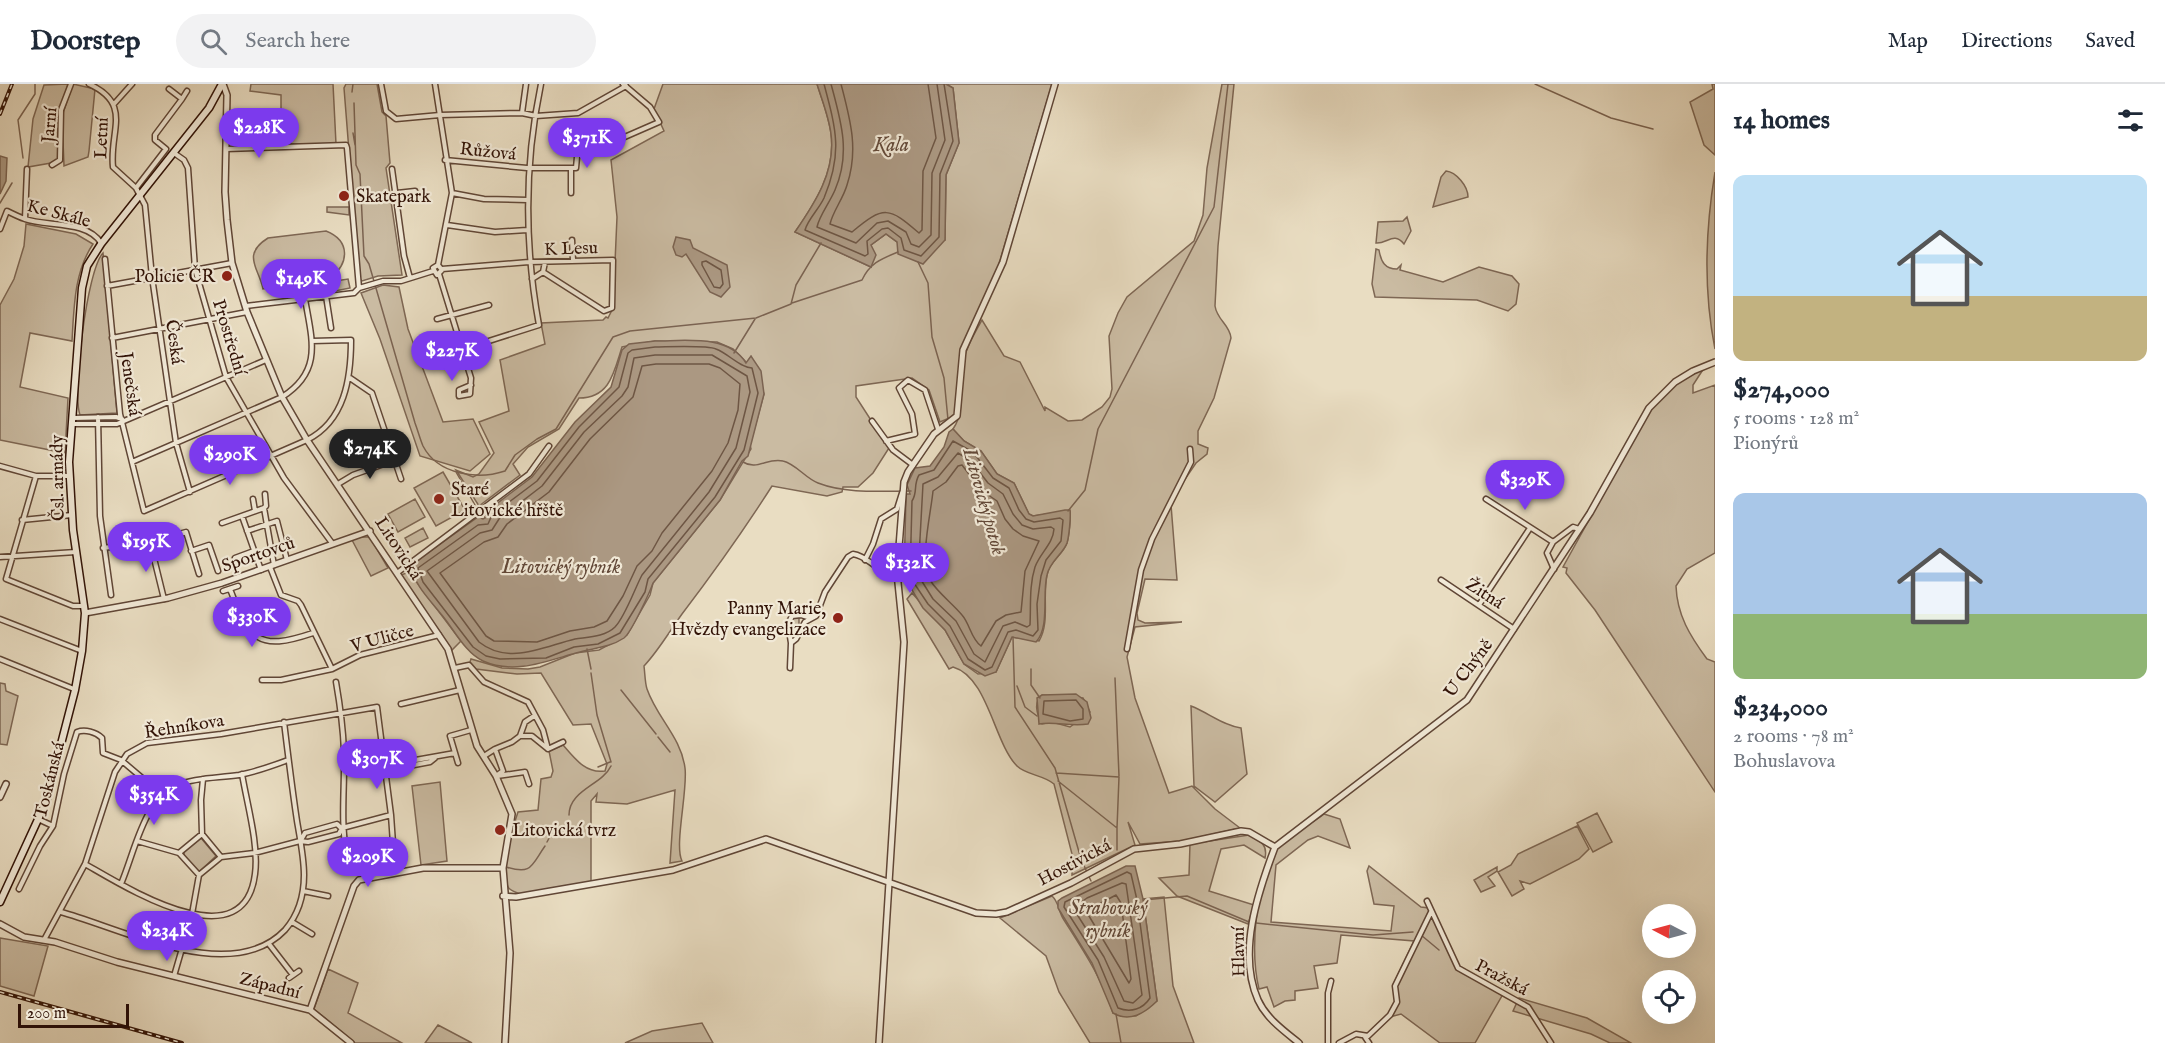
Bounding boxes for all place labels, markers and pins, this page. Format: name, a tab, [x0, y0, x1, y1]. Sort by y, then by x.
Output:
pin: $228K	[217, 108, 301, 159]
pin: $371K	[545, 118, 629, 169]
place label: Skatepark	[356, 186, 431, 209]
marker: Skatepark	[337, 189, 351, 203]
pin: $149K	[259, 259, 343, 310]
place label: Policie ČR	[135, 264, 216, 289]
marker: Policie ČR	[220, 269, 234, 283]
pin: $227K	[410, 331, 494, 382]
pin: $274K	[328, 429, 412, 480]
pin: $290K	[188, 435, 272, 486]
pin: $329K	[1483, 460, 1567, 511]
place label: Staré Litovické hřště	[451, 479, 563, 523]
marker: Staré Litovické hřště	[432, 492, 446, 506]
pin: $195K	[104, 522, 188, 573]
pin: $132K	[868, 543, 952, 594]
pin: $330K	[210, 597, 294, 648]
place label: Panny Marie, Hvězdy evangelizace	[671, 598, 826, 642]
marker: Panny Marie, Hvězdy evangelizace	[831, 611, 845, 625]
pin: $307K	[335, 739, 419, 790]
pin: $354K	[112, 775, 196, 826]
place label: Litovická tvrz	[512, 820, 616, 843]
marker: Litovická tvrz	[493, 823, 507, 837]
pin: $209K	[326, 837, 410, 888]
pin: $234K	[125, 911, 209, 962]

